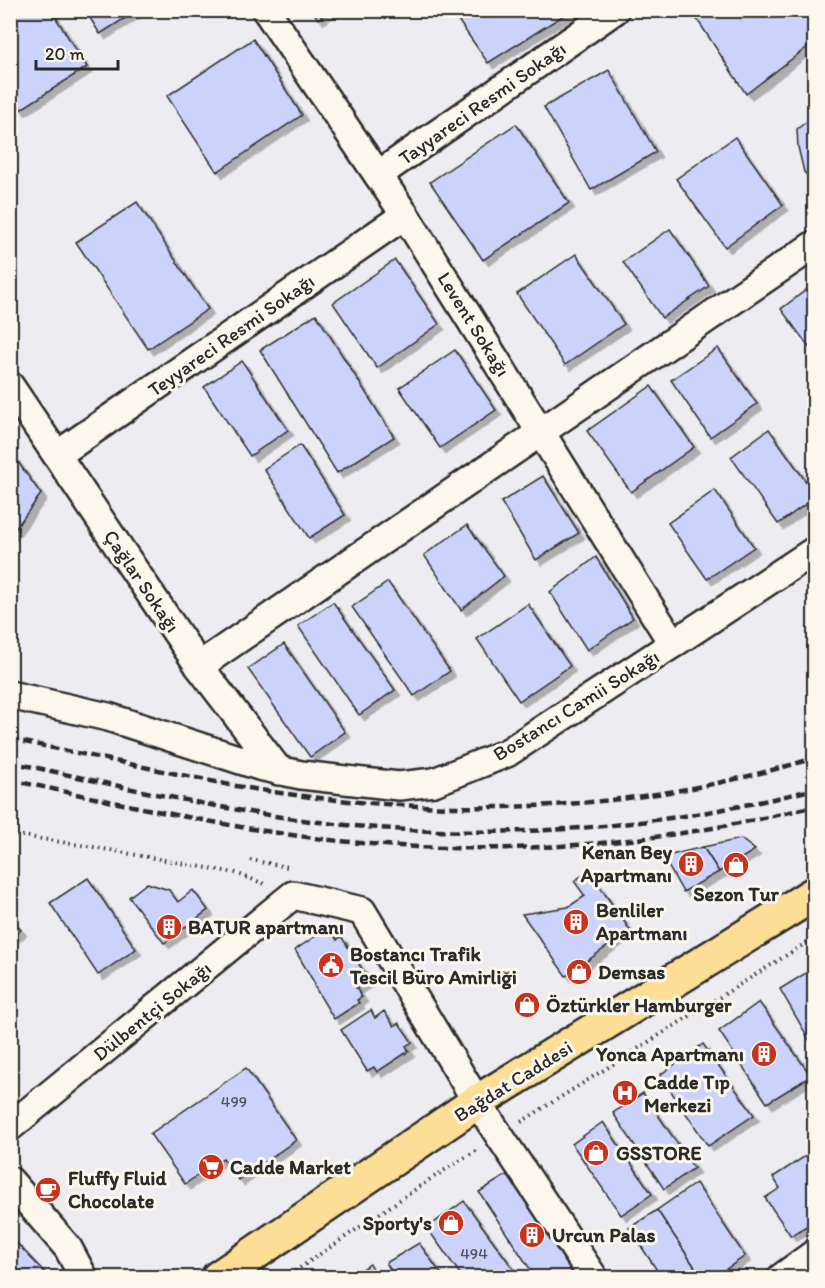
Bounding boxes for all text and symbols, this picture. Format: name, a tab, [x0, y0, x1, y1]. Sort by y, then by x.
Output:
scale bar	[36, 33, 118, 71]
street label: Tayyareci Resmi Sokağı	[394, 36, 570, 170]
text: 20 m	[45, 43, 85, 65]
street label: Levent Sokağı	[432, 267, 516, 381]
street label: Teyyareci Resmi Sokağı	[143, 268, 319, 402]
street label: Çağlar Sokağı	[99, 525, 185, 637]
street label: Bostancı Camii Sokağı	[488, 644, 664, 766]
place label: Kenan Bey Apartmanı	[580, 840, 673, 888]
building icon: Kenan Bey Apartmanı	[676, 849, 706, 879]
shop icon: Sezon Tur	[721, 850, 751, 880]
place label: Sezon Tur	[693, 882, 780, 906]
place label: Benliler Apartmanı	[595, 898, 687, 946]
building icon: Benliler Apartmanı	[561, 907, 591, 937]
building icon: BATUR apartmanı	[154, 912, 184, 942]
place label: BATUR apartmanı	[188, 915, 344, 940]
place label: Bostancı Trafik Tescil Büro Amirliği	[349, 942, 517, 990]
public building icon: Bostancı Trafik Tescil Büro Amirliği	[316, 950, 346, 980]
street label: Dülbentçi Sokağı	[88, 956, 216, 1066]
shop icon: Demsas	[564, 957, 594, 987]
place label: Demsas	[598, 960, 665, 984]
shop icon: Öztürkler Hamburger	[512, 990, 542, 1020]
place label: Öztürkler Hamburger	[546, 993, 732, 1018]
street label: Bağdat Caddesi	[449, 1035, 577, 1127]
building icon: Yonca Apartmanı	[749, 1039, 779, 1069]
place label: Yonca Apartmanı	[595, 1042, 744, 1067]
place label: Cadde Tıp Merkezi	[644, 1070, 730, 1117]
hospital icon: Cadde Tıp Merkezi	[610, 1078, 640, 1108]
house number: 499	[221, 1092, 247, 1111]
shop icon: GSSTORE	[581, 1138, 611, 1168]
place label: GSSTORE	[616, 1141, 701, 1165]
supermarket icon: Cadde Market	[196, 1152, 226, 1182]
place label: Cadde Market	[230, 1155, 351, 1179]
place label: Fluffy Fluid Chocolate	[68, 1166, 167, 1213]
cafe icon: Fluffy Fluid Chocolate	[33, 1175, 63, 1205]
shop icon: Sporty's	[436, 1208, 466, 1238]
place label: Sporty's	[363, 1211, 432, 1236]
building icon: Urcun Palas	[517, 1220, 547, 1250]
place label: Urcun Palas	[552, 1223, 655, 1247]
house number: 494	[460, 1244, 488, 1263]

